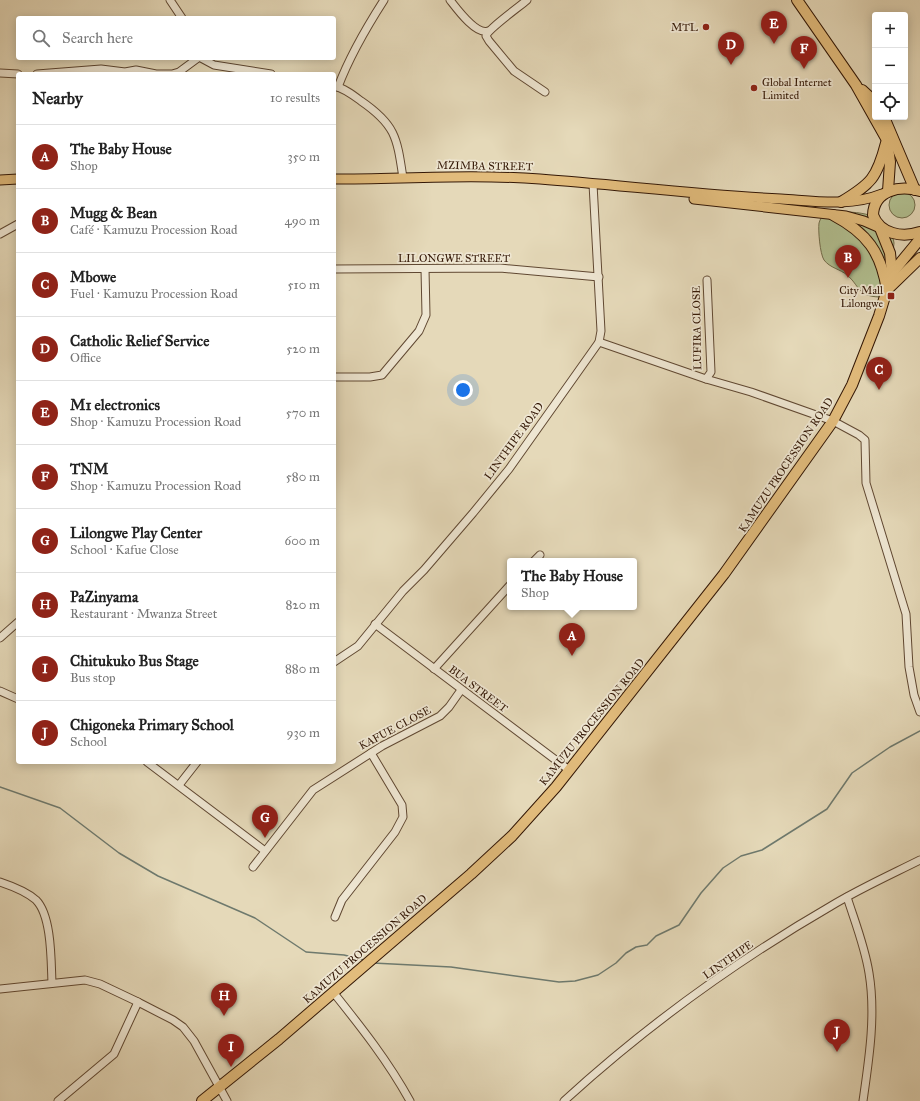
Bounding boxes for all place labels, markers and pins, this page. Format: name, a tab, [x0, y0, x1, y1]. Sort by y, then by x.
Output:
pin: E	[761, 11, 787, 44]
place label: MTL	[671, 21, 698, 34]
marker: MTL	[701, 22, 711, 32]
pin: D	[718, 32, 744, 65]
pin: F	[791, 36, 817, 69]
place label: Global Internet Limited	[762, 76, 832, 102]
marker: Global Internet Limited	[749, 83, 759, 93]
pin: B	[835, 245, 861, 278]
place label: City Mall Lilongwe	[839, 284, 883, 310]
marker: City Mall Lilongwe	[886, 291, 896, 301]
pin: C	[866, 357, 892, 390]
pin: A	[559, 623, 585, 656]
pin: G	[252, 805, 278, 838]
pin: H	[211, 983, 237, 1016]
pin: J	[824, 1019, 850, 1052]
pin: I	[218, 1034, 244, 1067]

